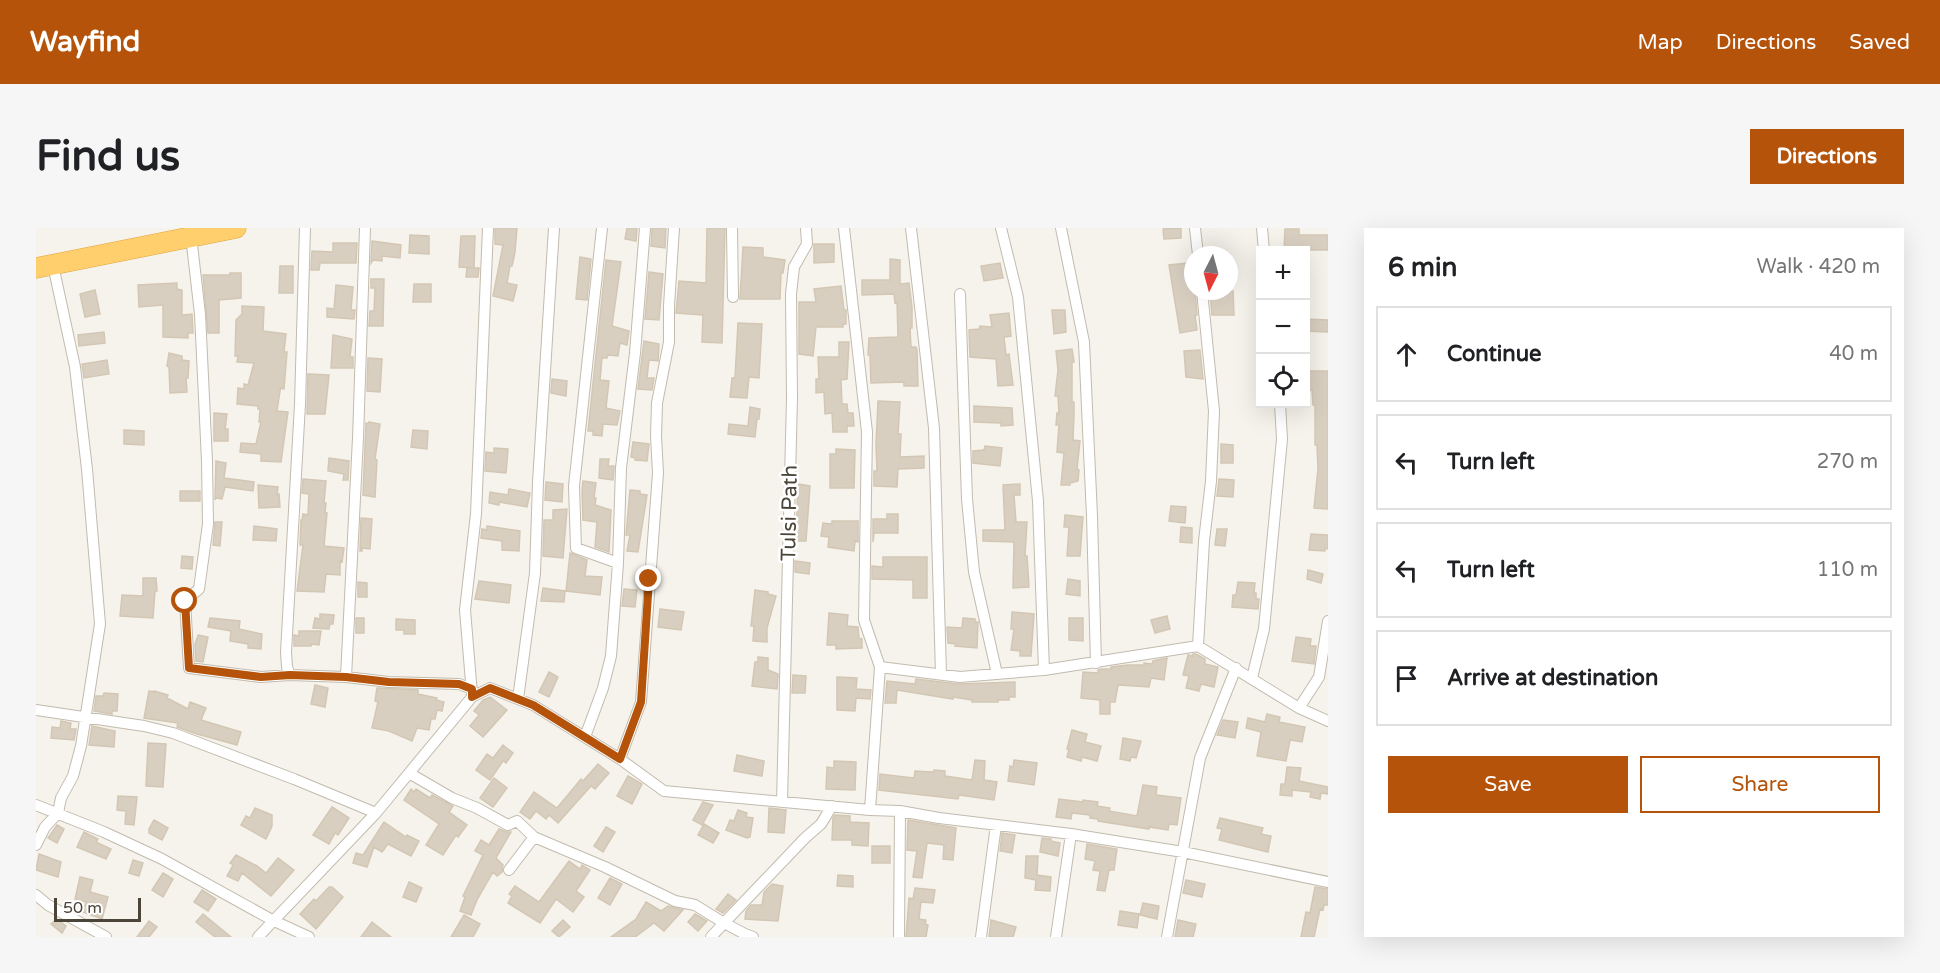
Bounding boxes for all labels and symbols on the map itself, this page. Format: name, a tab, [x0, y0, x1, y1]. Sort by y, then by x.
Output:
north arrow	[1184, 246, 1238, 300]
street label: Tulsi Path	[776, 465, 803, 561]
route end	[635, 565, 661, 591]
route start	[171, 587, 197, 613]
scale bar	[54, 895, 141, 922]

